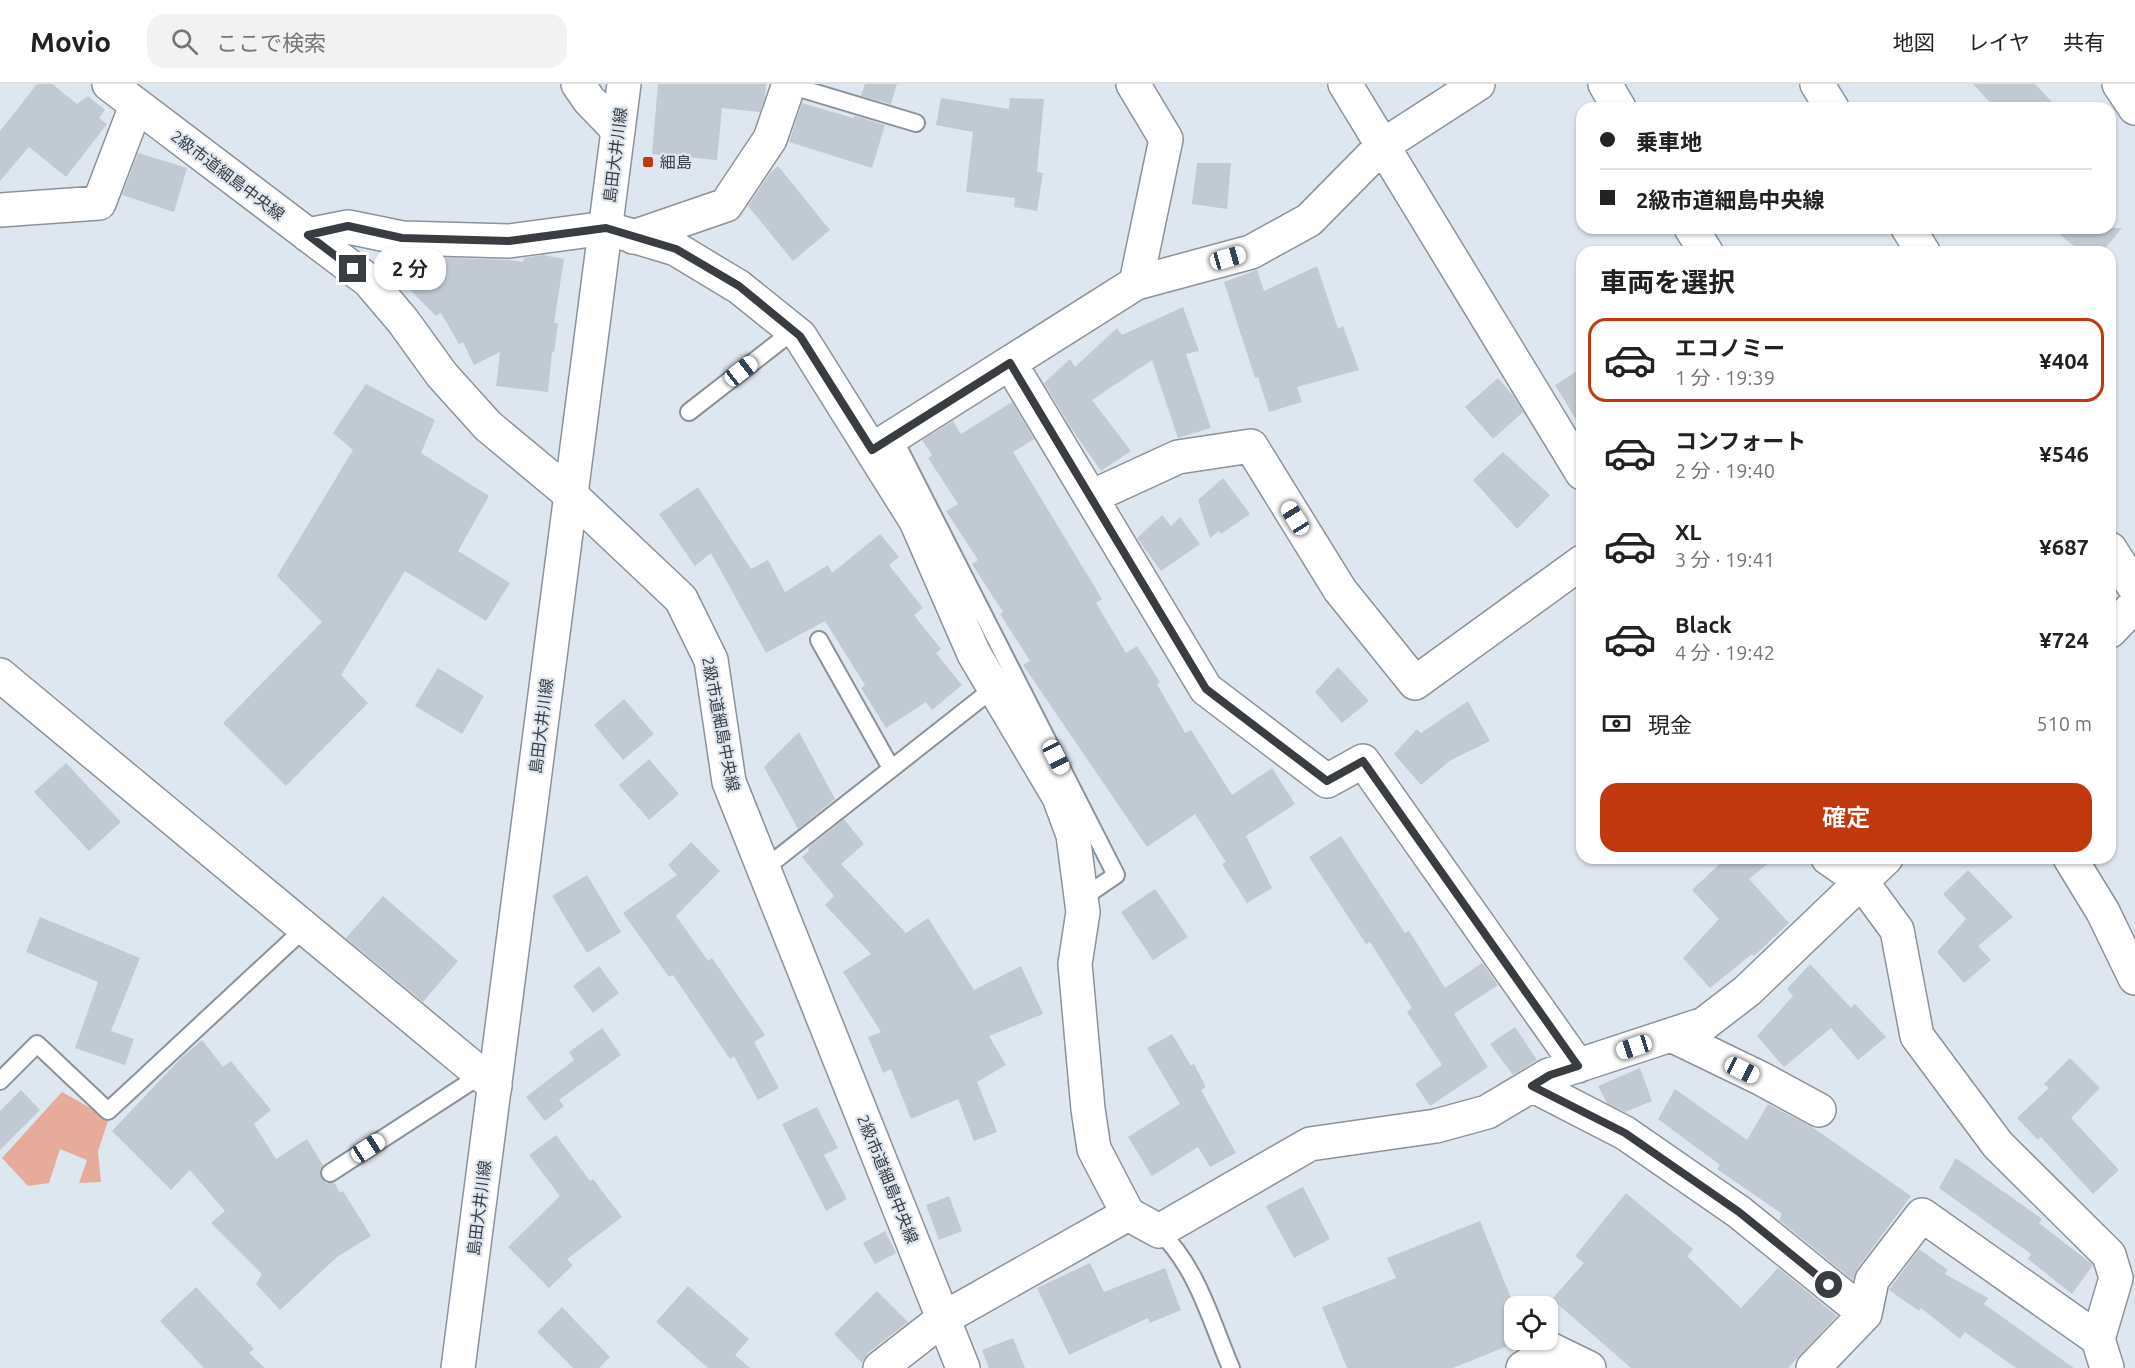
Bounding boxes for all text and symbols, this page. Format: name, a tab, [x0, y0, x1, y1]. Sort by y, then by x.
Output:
search box	[147, 14, 567, 68]
icon: search	[168, 25, 201, 58]
text: Movio	[30, 26, 111, 57]
text: ここで検索	[216, 30, 326, 55]
text: 地図	[1893, 30, 1935, 54]
text: レイヤ	[1968, 30, 2030, 54]
text: 共有	[2063, 30, 2105, 54]
street label: 島田大井川線	[600, 106, 630, 204]
street label: 2級市道細島中央線	[168, 127, 288, 223]
text: 乗車地	[1636, 129, 1702, 154]
place label: 細島	[660, 153, 692, 171]
marker: 細島	[641, 155, 655, 169]
text: 2級市道細島中央線	[1636, 187, 1824, 212]
car	[1208, 244, 1248, 272]
callout: 2 分	[374, 248, 446, 290]
route end	[339, 255, 366, 282]
text: 2 分	[392, 257, 428, 280]
text: 車両を選択	[1600, 267, 1735, 297]
icon: car	[1603, 333, 1657, 387]
text: エコノミー	[1675, 335, 1785, 360]
text: ¥404	[2039, 348, 2089, 373]
car	[721, 353, 761, 389]
text: 1 分 · 19:39	[1675, 366, 1775, 389]
icon: car	[1603, 426, 1657, 480]
text: コンフォート	[1675, 428, 1806, 453]
text: ¥546	[2039, 441, 2089, 466]
text: 2 分 · 19:40	[1675, 459, 1775, 482]
car	[1278, 498, 1312, 538]
icon: car	[1603, 519, 1657, 573]
text: XL	[1675, 519, 1702, 544]
text: ¥687	[2039, 534, 2089, 559]
text: 3 分 · 19:41	[1675, 548, 1775, 571]
icon: car	[1603, 612, 1657, 666]
text: Black	[1675, 612, 1732, 637]
text: ¥724	[2039, 627, 2089, 652]
text: 4 分 · 19:42	[1675, 641, 1775, 664]
street label: 2級市道細島中央線	[699, 655, 743, 793]
street label: 島田大井川線	[526, 677, 556, 775]
icon: cash	[1600, 707, 1633, 740]
text: 現金	[1648, 712, 1692, 737]
text: 510 m	[2036, 712, 2092, 735]
car	[1040, 737, 1072, 777]
button: 確定	[1600, 783, 2092, 852]
car	[1614, 1033, 1654, 1061]
car	[1722, 1054, 1762, 1086]
street label: 2級市道細島中央線	[854, 1112, 922, 1246]
car	[348, 1131, 388, 1165]
street label: 島田大井川線	[464, 1159, 494, 1257]
route start	[1815, 1271, 1842, 1298]
map controls	[1504, 1296, 1558, 1350]
button: locate	[1504, 1296, 1558, 1350]

